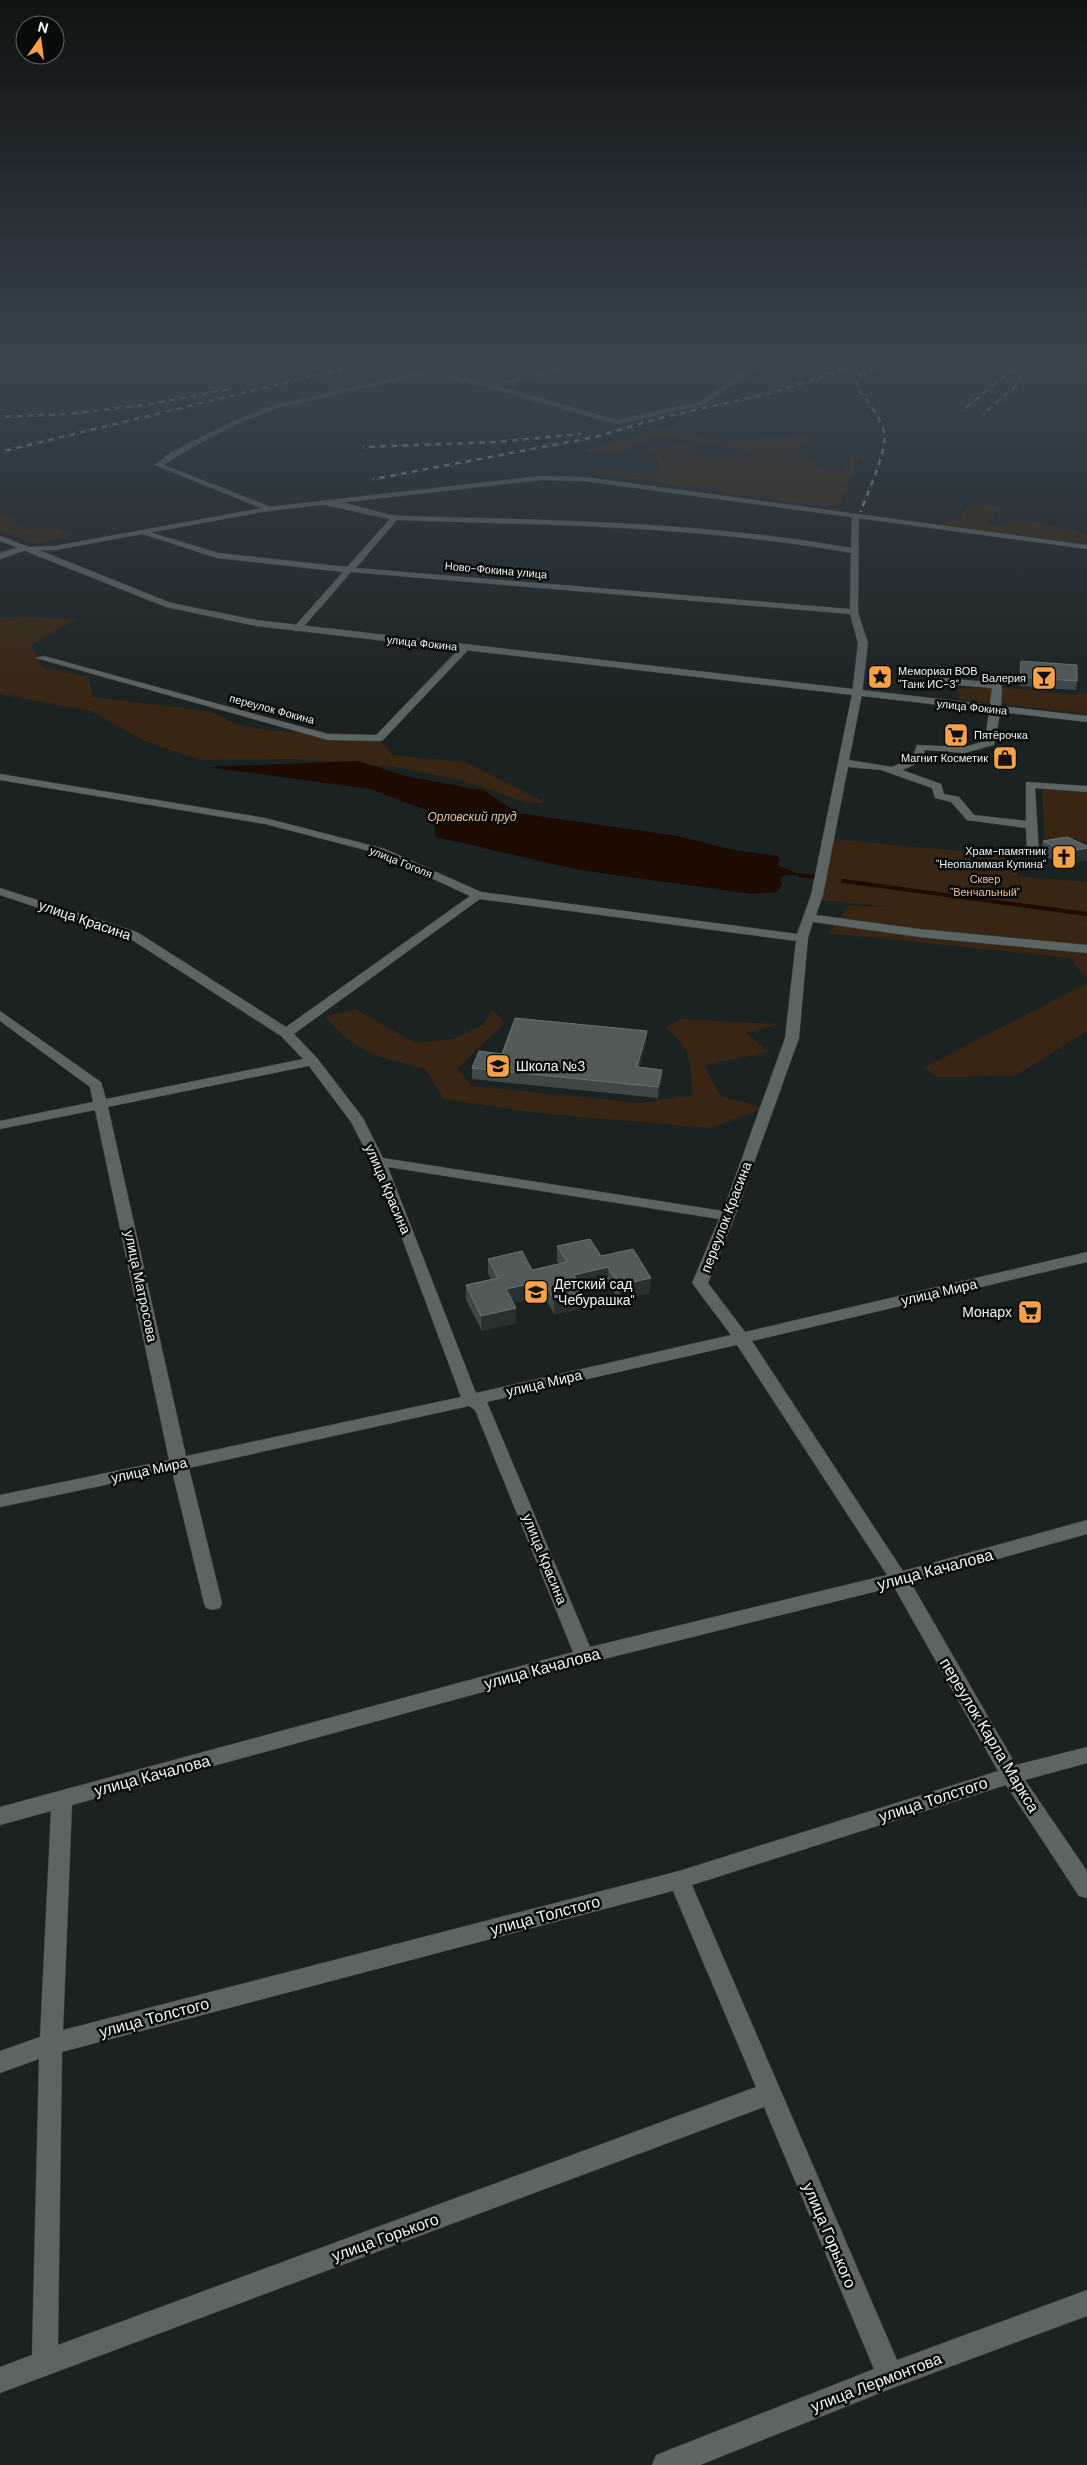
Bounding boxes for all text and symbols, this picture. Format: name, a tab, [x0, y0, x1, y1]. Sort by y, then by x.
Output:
north arrow	[15, 15, 65, 65]
text: N	[36, 17, 50, 37]
street label: Ново-Фокина улица	[444, 559, 549, 582]
street label: улица Фокина	[386, 632, 459, 654]
place icon: Мемориал ВОВ "Танк ИС-3"	[867, 664, 893, 690]
place label: Мемориал ВОВ "Танк ИС-3"	[898, 664, 978, 691]
bar icon: Валерия	[1031, 665, 1057, 691]
place label: Валерия	[982, 671, 1026, 685]
street label: переулок Фокина	[228, 691, 317, 727]
street label: улица Фокина	[936, 696, 1009, 718]
supermarket icon: Пятёрочка	[943, 722, 969, 748]
place label: Пятёрочка	[974, 728, 1029, 742]
shop icon: Магнит Косметик	[992, 745, 1018, 771]
place label: Магнит Косметик	[901, 751, 988, 765]
water label: Орловский пруд	[427, 809, 517, 825]
street label: улица Гоголя	[368, 843, 435, 881]
place label: Храм-памятник "Неопалимая Купина"	[936, 844, 1046, 871]
church icon: Храм-памятник "Неопалимая Купина"	[1051, 844, 1077, 870]
park label: Сквер "Венчальный"	[950, 872, 1020, 899]
street label: улица Красина	[37, 896, 134, 944]
school or university icon: Школа №3	[485, 1053, 511, 1079]
place label: Школа №3	[516, 1057, 586, 1075]
street label: улица Красина	[361, 1141, 415, 1237]
street label: переулок Красина	[697, 1159, 756, 1275]
street label: улица Матросова	[120, 1229, 162, 1344]
street label: улица Мира	[899, 1274, 979, 1309]
place label: Детский сад "Чебурашка"	[554, 1275, 635, 1309]
school or university icon: Детский сад "Чебурашка"	[523, 1279, 549, 1305]
supermarket icon: Монарх	[1017, 1299, 1043, 1325]
place label: Монарх	[962, 1303, 1012, 1321]
street label: улица Мира	[504, 1365, 584, 1400]
street label: улица Мира	[109, 1453, 189, 1487]
street label: улица Красина	[519, 1511, 571, 1607]
street label: улица Качалова	[875, 1544, 995, 1595]
street label: улица Качалова	[482, 1643, 602, 1694]
street label: переулок Карла Маркса	[935, 1654, 1044, 1817]
street label: улица Качалова	[92, 1750, 212, 1801]
street label: улица Толстого	[876, 1772, 990, 1827]
street label: улица Толстого	[488, 1891, 603, 1940]
street label: улица Толстого	[97, 1993, 212, 2042]
street label: улица Горького	[798, 2179, 861, 2291]
street label: улица Горького	[329, 2208, 442, 2267]
street label: улица Лермонтова	[808, 2348, 945, 2417]

